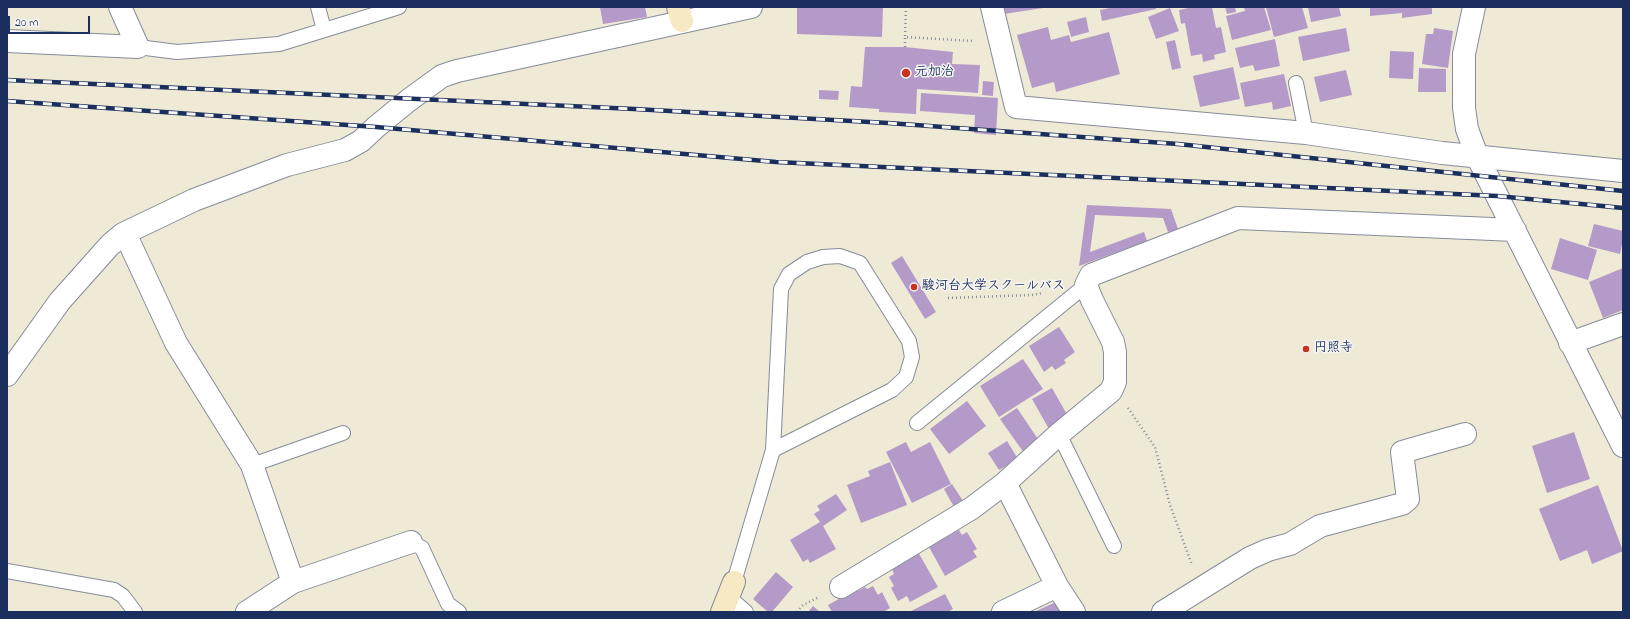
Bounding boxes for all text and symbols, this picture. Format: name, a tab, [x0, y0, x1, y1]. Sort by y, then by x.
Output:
scale bar	[10, 8, 92, 34]
text: 20 m	[15, 14, 38, 32]
place label: 元加治	[915, 65, 954, 81]
marker: 元加治	[900, 67, 912, 79]
place label: 駿河台大学スクールバス	[922, 279, 1065, 295]
marker: 駿河台大学スクールバス	[909, 282, 919, 292]
place label: 円照寺	[1314, 341, 1353, 357]
marker: 円照寺	[1301, 344, 1311, 354]

